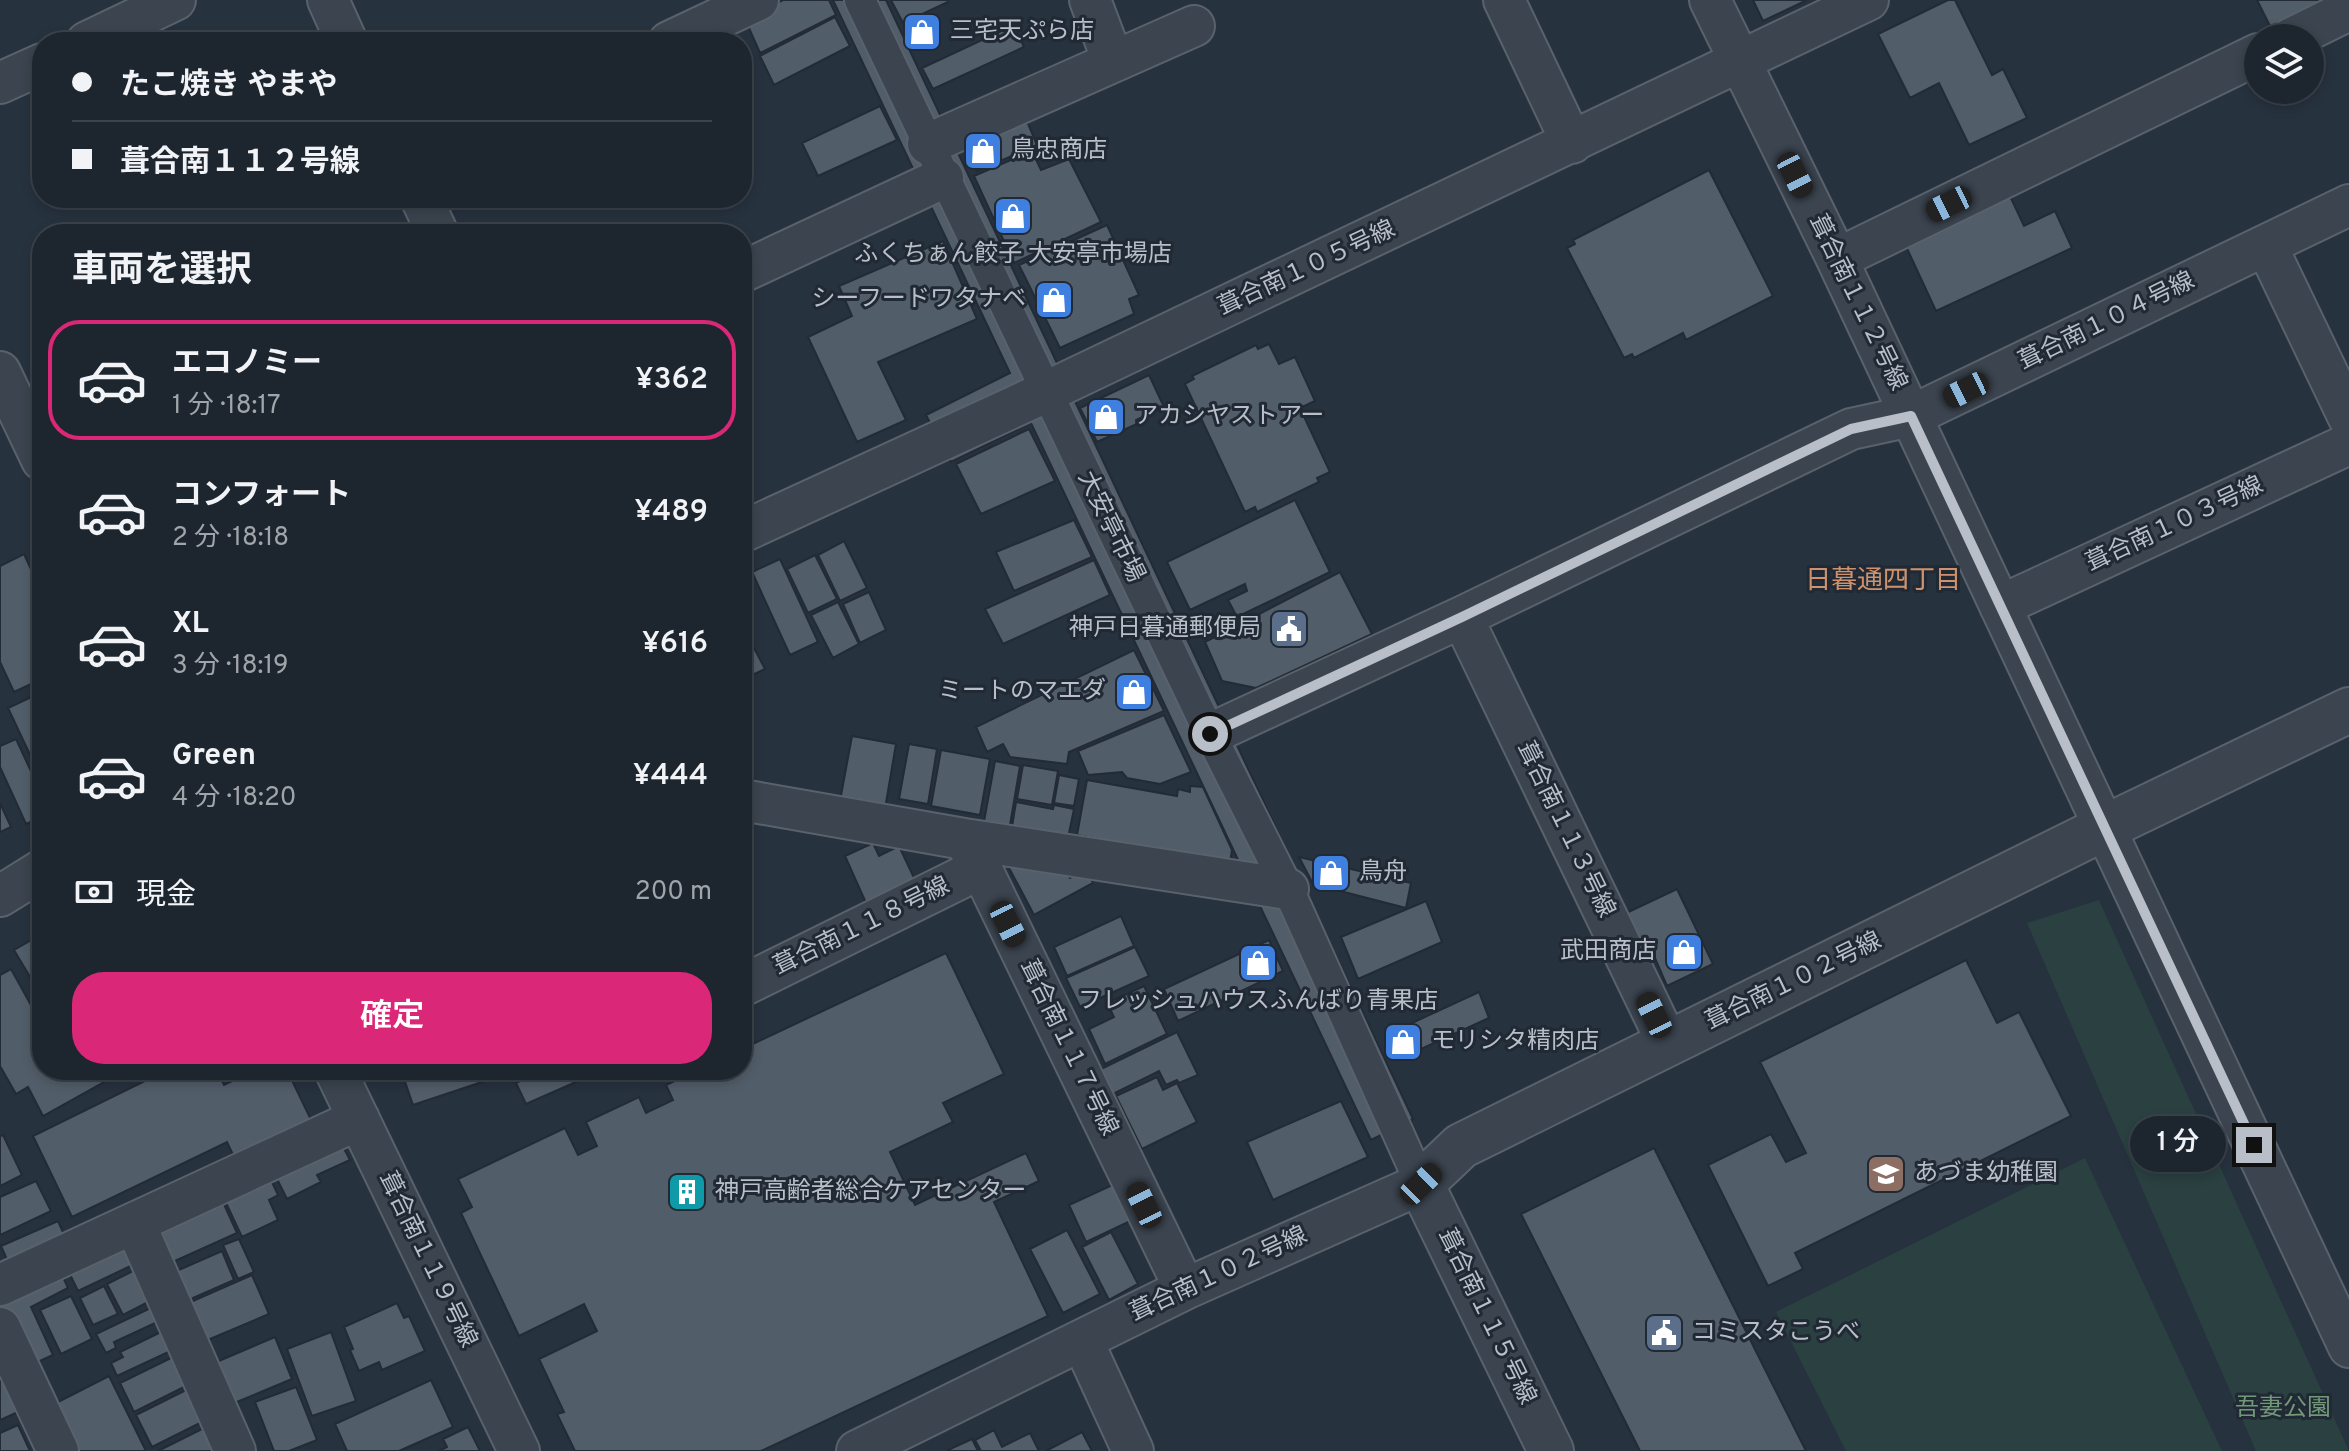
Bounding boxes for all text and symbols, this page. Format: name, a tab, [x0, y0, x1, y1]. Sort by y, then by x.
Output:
shop icon: 三宅天ぷら店	[901, 11, 943, 53]
place label: 三宅天ぷら店	[950, 17, 1094, 47]
map controls	[2244, 24, 2324, 104]
button: layers	[2244, 24, 2324, 104]
text: たこ焼き やまや	[120, 68, 338, 105]
shop icon: 鳥忠商店	[962, 130, 1004, 172]
place label: 鳥忠商店	[1011, 136, 1107, 166]
text: 葺合南１１２号線	[120, 145, 360, 182]
car	[1773, 148, 1817, 202]
car	[1922, 183, 1976, 225]
shop icon: ふくちぁん餃子 大安亭市場店	[992, 195, 1034, 237]
street label: 葺合南１１２号線	[1801, 210, 1913, 396]
street label: 葺合南１０５号線	[1214, 215, 1400, 323]
place label: ふくちぁん餃子 大安亭市場店	[854, 240, 1172, 270]
text: 車両を選択	[72, 249, 252, 295]
street label: 葺合南１０４号線	[2014, 266, 2200, 378]
shop icon: シーフードワタナベ	[1033, 279, 1075, 321]
place label: シーフードワタナベ	[811, 285, 1026, 315]
icon: car	[76, 344, 148, 416]
text: エコノミー	[172, 346, 322, 383]
text: ¥362	[636, 362, 708, 399]
car	[1939, 369, 1993, 411]
text: 1 分 · 18:17	[172, 390, 281, 423]
shop icon: アカシヤストアー	[1085, 396, 1127, 438]
place label: アカシヤストアー	[1134, 402, 1325, 432]
street label: 大安亭市場	[1070, 466, 1150, 588]
street label: 葺合南１０３号線	[2082, 471, 2268, 579]
icon: car	[76, 476, 148, 548]
text: コンフォート	[172, 478, 351, 515]
text: ¥489	[634, 494, 708, 531]
text: 2 分 · 18:18	[172, 522, 289, 555]
district label: 日暮通四丁目	[1805, 565, 1961, 598]
text: XL	[172, 606, 209, 643]
icon: car	[76, 608, 148, 680]
public building icon: 神戸日暮通郵便局	[1268, 608, 1310, 650]
place label: 神戸日暮通郵便局	[1069, 614, 1261, 644]
text: ¥616	[642, 626, 708, 663]
text: 3 分 · 18:19	[172, 650, 289, 683]
shop icon: ミートのマエダ	[1113, 671, 1155, 713]
place label: ミートのマエダ	[938, 677, 1106, 707]
route start	[1192, 716, 1228, 752]
street label: 葺合南１１３号線	[1509, 737, 1621, 923]
text: Green	[172, 738, 256, 775]
icon: car	[76, 740, 148, 812]
text: ¥444	[633, 758, 708, 795]
text: 4 分 · 18:20	[172, 782, 297, 815]
shop icon: 鳥舟	[1310, 852, 1352, 894]
place label: 鳥舟	[1359, 858, 1407, 888]
icon: cash	[72, 870, 116, 914]
street label: 葺合南１１８号線	[769, 871, 955, 983]
text: 200 m	[635, 876, 712, 909]
text: 現金	[136, 878, 196, 915]
car	[987, 897, 1029, 951]
street label: 葺合南１０２号線	[1701, 926, 1887, 1038]
shop icon: 武田商店	[1663, 931, 1705, 973]
place label: 武田商店	[1560, 937, 1656, 967]
shop icon: フレッシュハウスふんばり青果店	[1237, 942, 1279, 984]
street label: 葺合南１１７号線	[1012, 955, 1124, 1141]
button: 確定	[72, 972, 712, 1064]
place label: フレッシュハウスふんばり青果店	[1078, 987, 1438, 1017]
car	[1633, 988, 1675, 1042]
shop icon: モリシタ精肉店	[1382, 1021, 1424, 1063]
place label: モリシタ精肉店	[1431, 1027, 1599, 1057]
callout: 1 分	[2130, 1117, 2226, 1173]
text: 1 分	[2157, 1127, 2199, 1160]
route end	[2236, 1127, 2272, 1163]
school or university icon: あづま幼稚園	[1865, 1153, 1907, 1195]
car	[1395, 1159, 1447, 1209]
place label: あづま幼稚園	[1914, 1159, 2058, 1189]
street label: 葺合南１１９号線	[371, 1167, 483, 1353]
building icon: 神戸高齢者総合ケアセンター	[666, 1171, 708, 1213]
place label: 神戸高齢者総合ケアセンター	[715, 1177, 1027, 1207]
car	[1123, 1178, 1165, 1232]
street label: 葺合南１０２号線	[1126, 1221, 1312, 1329]
street label: 葺合南１１５号線	[1430, 1224, 1542, 1410]
public building icon: コミスタこうべ	[1643, 1312, 1685, 1354]
place label: コミスタこうべ	[1692, 1318, 1860, 1348]
park label: 吾妻公園	[2235, 1394, 2331, 1424]

